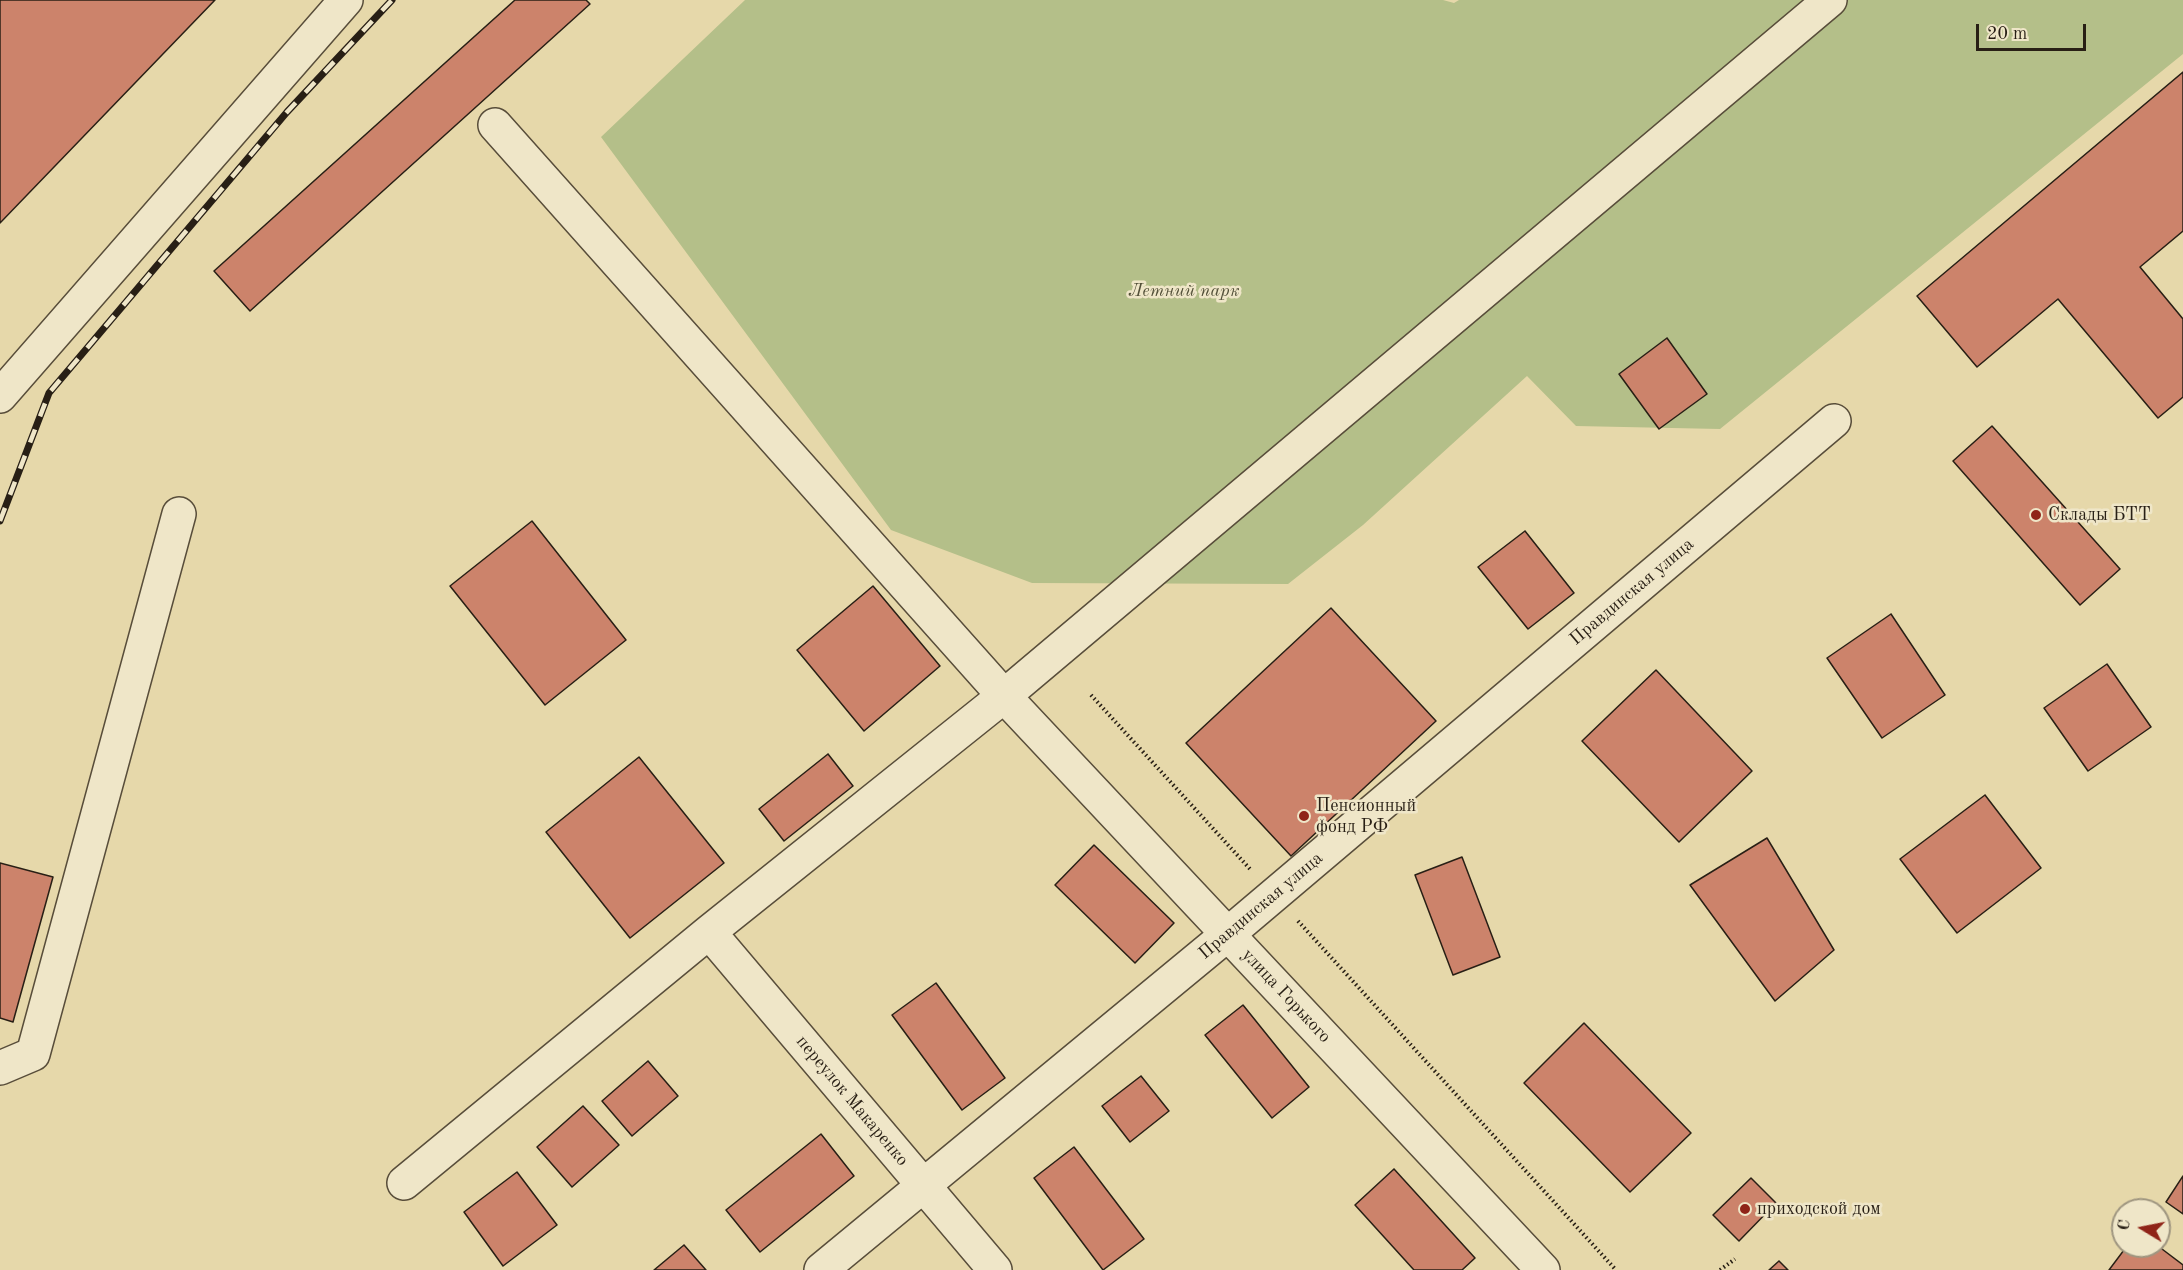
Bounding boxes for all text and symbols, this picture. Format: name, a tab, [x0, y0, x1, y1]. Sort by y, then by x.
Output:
scale bar	[1979, 12, 2088, 50]
text: 20 m	[1987, 25, 2027, 43]
park label: Летний парк	[1128, 280, 1240, 302]
place label: Склады БТТ	[2048, 504, 2151, 526]
marker: Склады БТТ	[2029, 508, 2043, 522]
street label: Правдинская улица	[1565, 534, 1699, 650]
place label: Пенсионный фонд РФ	[1316, 795, 1416, 838]
marker: Пенсионный фонд РФ	[1297, 809, 1311, 823]
street label: Правдинская улица	[1194, 848, 1328, 964]
street label: улица Горького	[1237, 944, 1335, 1048]
street label: переулок Макаренко	[791, 1031, 913, 1171]
place label: приходской дом	[1757, 1198, 1881, 1220]
north arrow	[2111, 1198, 2171, 1258]
marker: приходской дом	[1738, 1202, 1752, 1216]
text: С	[2116, 1219, 2134, 1232]

